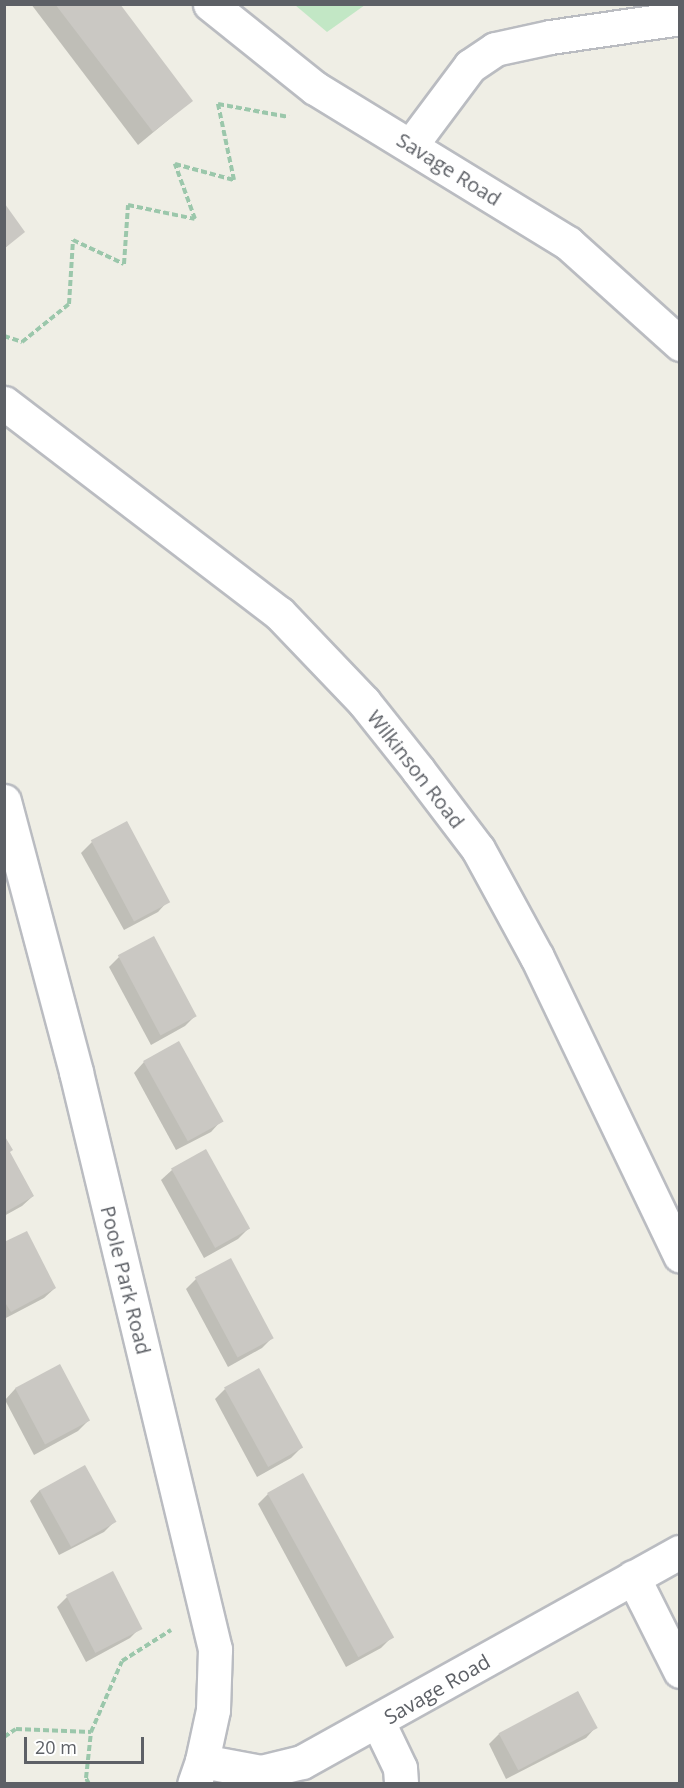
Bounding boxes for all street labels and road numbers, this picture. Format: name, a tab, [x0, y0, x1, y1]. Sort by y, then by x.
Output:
street label: Savage Road	[393, 128, 505, 210]
street label: Wilkinson Road	[362, 705, 470, 833]
street label: Poole Park Road	[96, 1203, 156, 1357]
street label: Savage Road	[380, 1649, 494, 1729]

